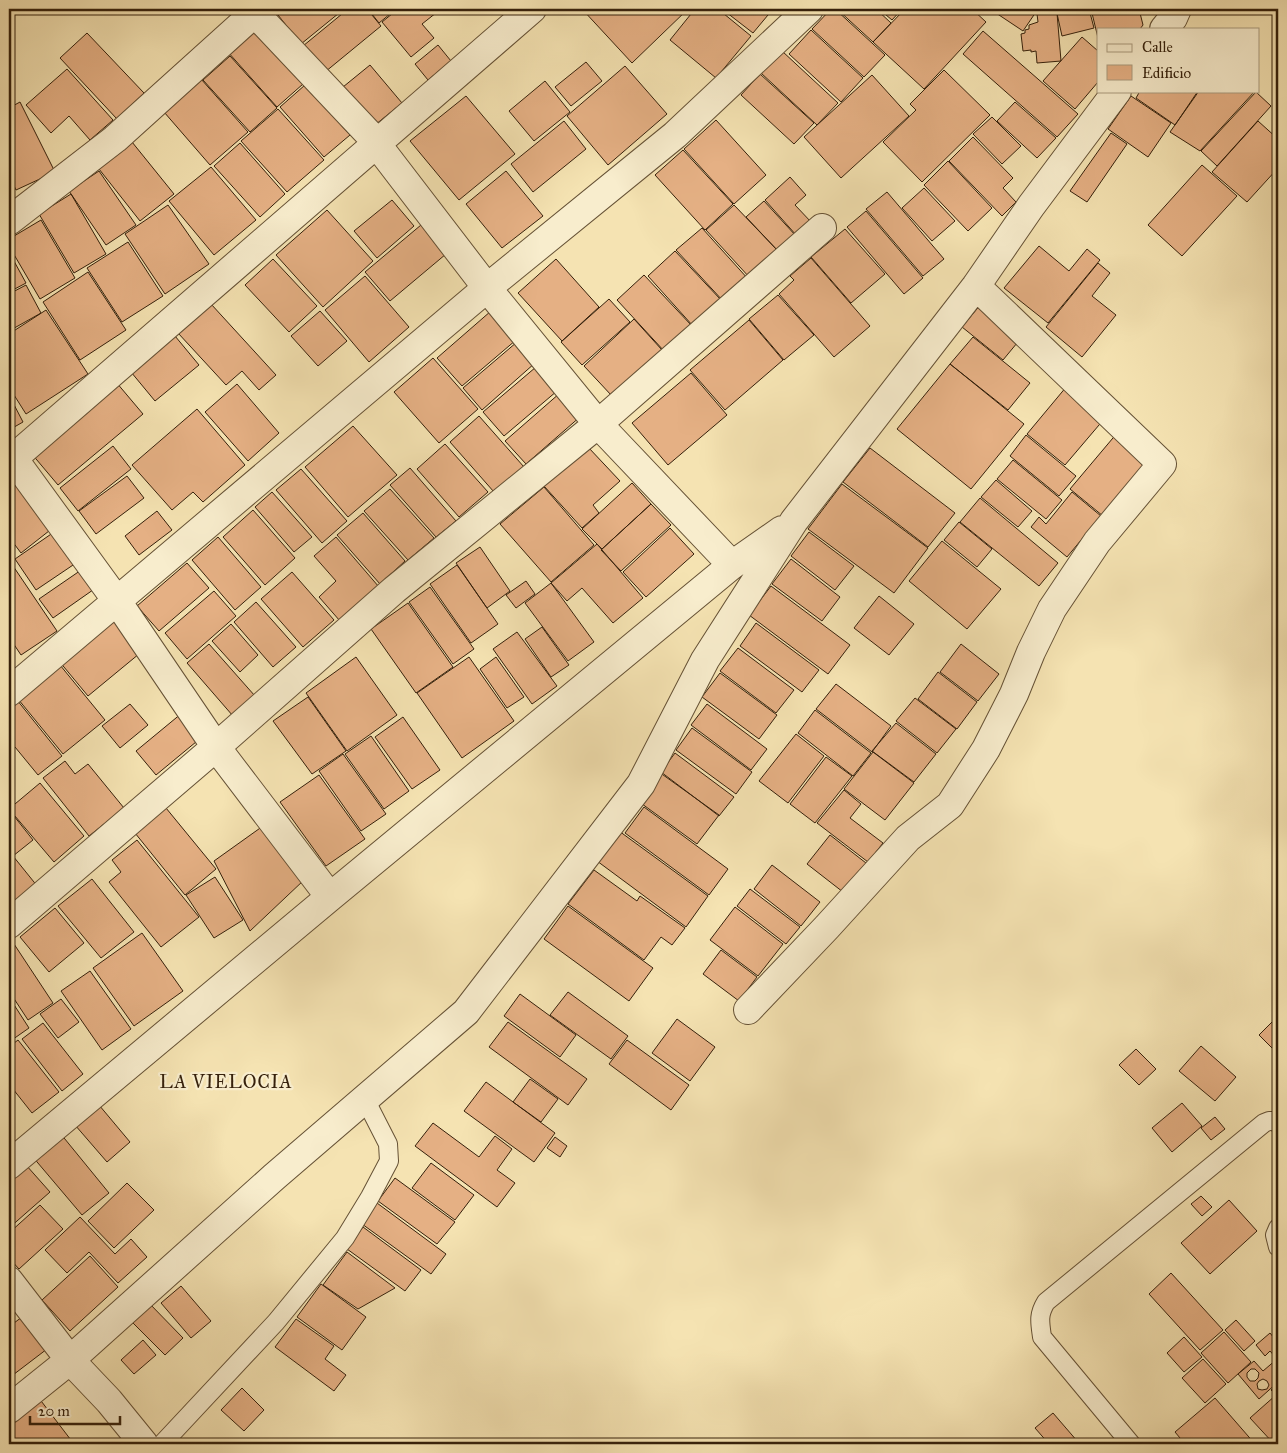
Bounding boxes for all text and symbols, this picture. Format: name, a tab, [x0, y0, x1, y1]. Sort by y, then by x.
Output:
legend	[1097, 28, 1260, 92]
text: Calle	[1142, 38, 1173, 56]
text: Edificio	[1142, 64, 1191, 82]
district label: LA VIELOCIA	[159, 1071, 293, 1093]
scale bar	[30, 1393, 120, 1425]
text: 20 m	[38, 1402, 70, 1420]

